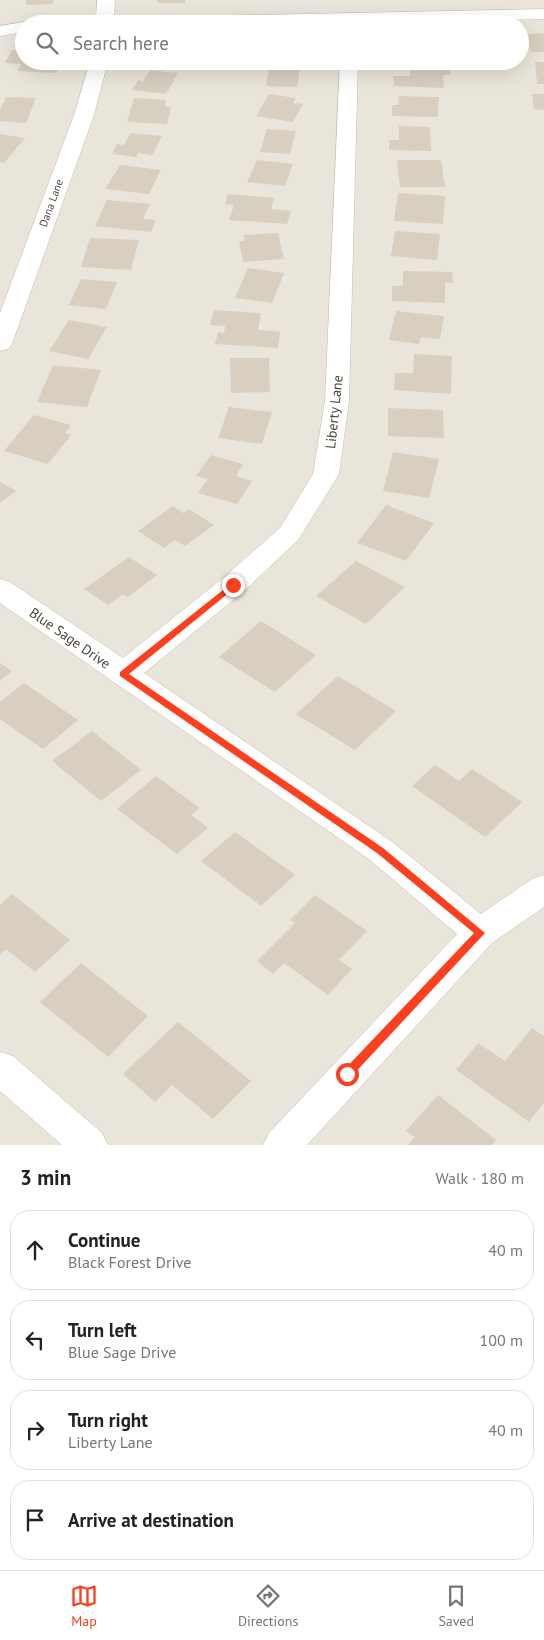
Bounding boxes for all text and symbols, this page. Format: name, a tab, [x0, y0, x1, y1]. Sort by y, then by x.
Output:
search box	[15, 15, 529, 70]
icon: search	[33, 29, 61, 57]
text: Search here	[73, 31, 169, 55]
street label: Dana Lane	[36, 177, 66, 229]
street label: Liberty Lane	[321, 374, 347, 450]
route end	[222, 574, 245, 597]
street label: Blue Sage Drive	[26, 603, 114, 673]
route start	[336, 1063, 359, 1086]
text: 3 min	[20, 1164, 71, 1191]
text: Walk · 180 m	[435, 1168, 524, 1188]
text: Continue	[68, 1228, 140, 1252]
icon: ahead	[21, 1236, 49, 1264]
text: 40 m	[488, 1240, 523, 1260]
text: Black Forest Drive	[68, 1252, 191, 1272]
text: Turn left	[68, 1318, 137, 1342]
icon: left	[21, 1326, 49, 1354]
text: 100 m	[480, 1330, 523, 1350]
text: Blue Sage Drive	[68, 1342, 176, 1362]
text: Turn right	[68, 1408, 148, 1432]
icon: right	[21, 1416, 49, 1444]
text: 40 m	[488, 1420, 523, 1440]
text: Liberty Lane	[68, 1432, 153, 1452]
icon: arrive	[21, 1506, 49, 1534]
text: Arrive at destination	[68, 1508, 234, 1532]
tab: Map	[70, 1582, 98, 1630]
tab: Directions	[238, 1582, 298, 1630]
tab: Saved	[438, 1582, 474, 1630]

